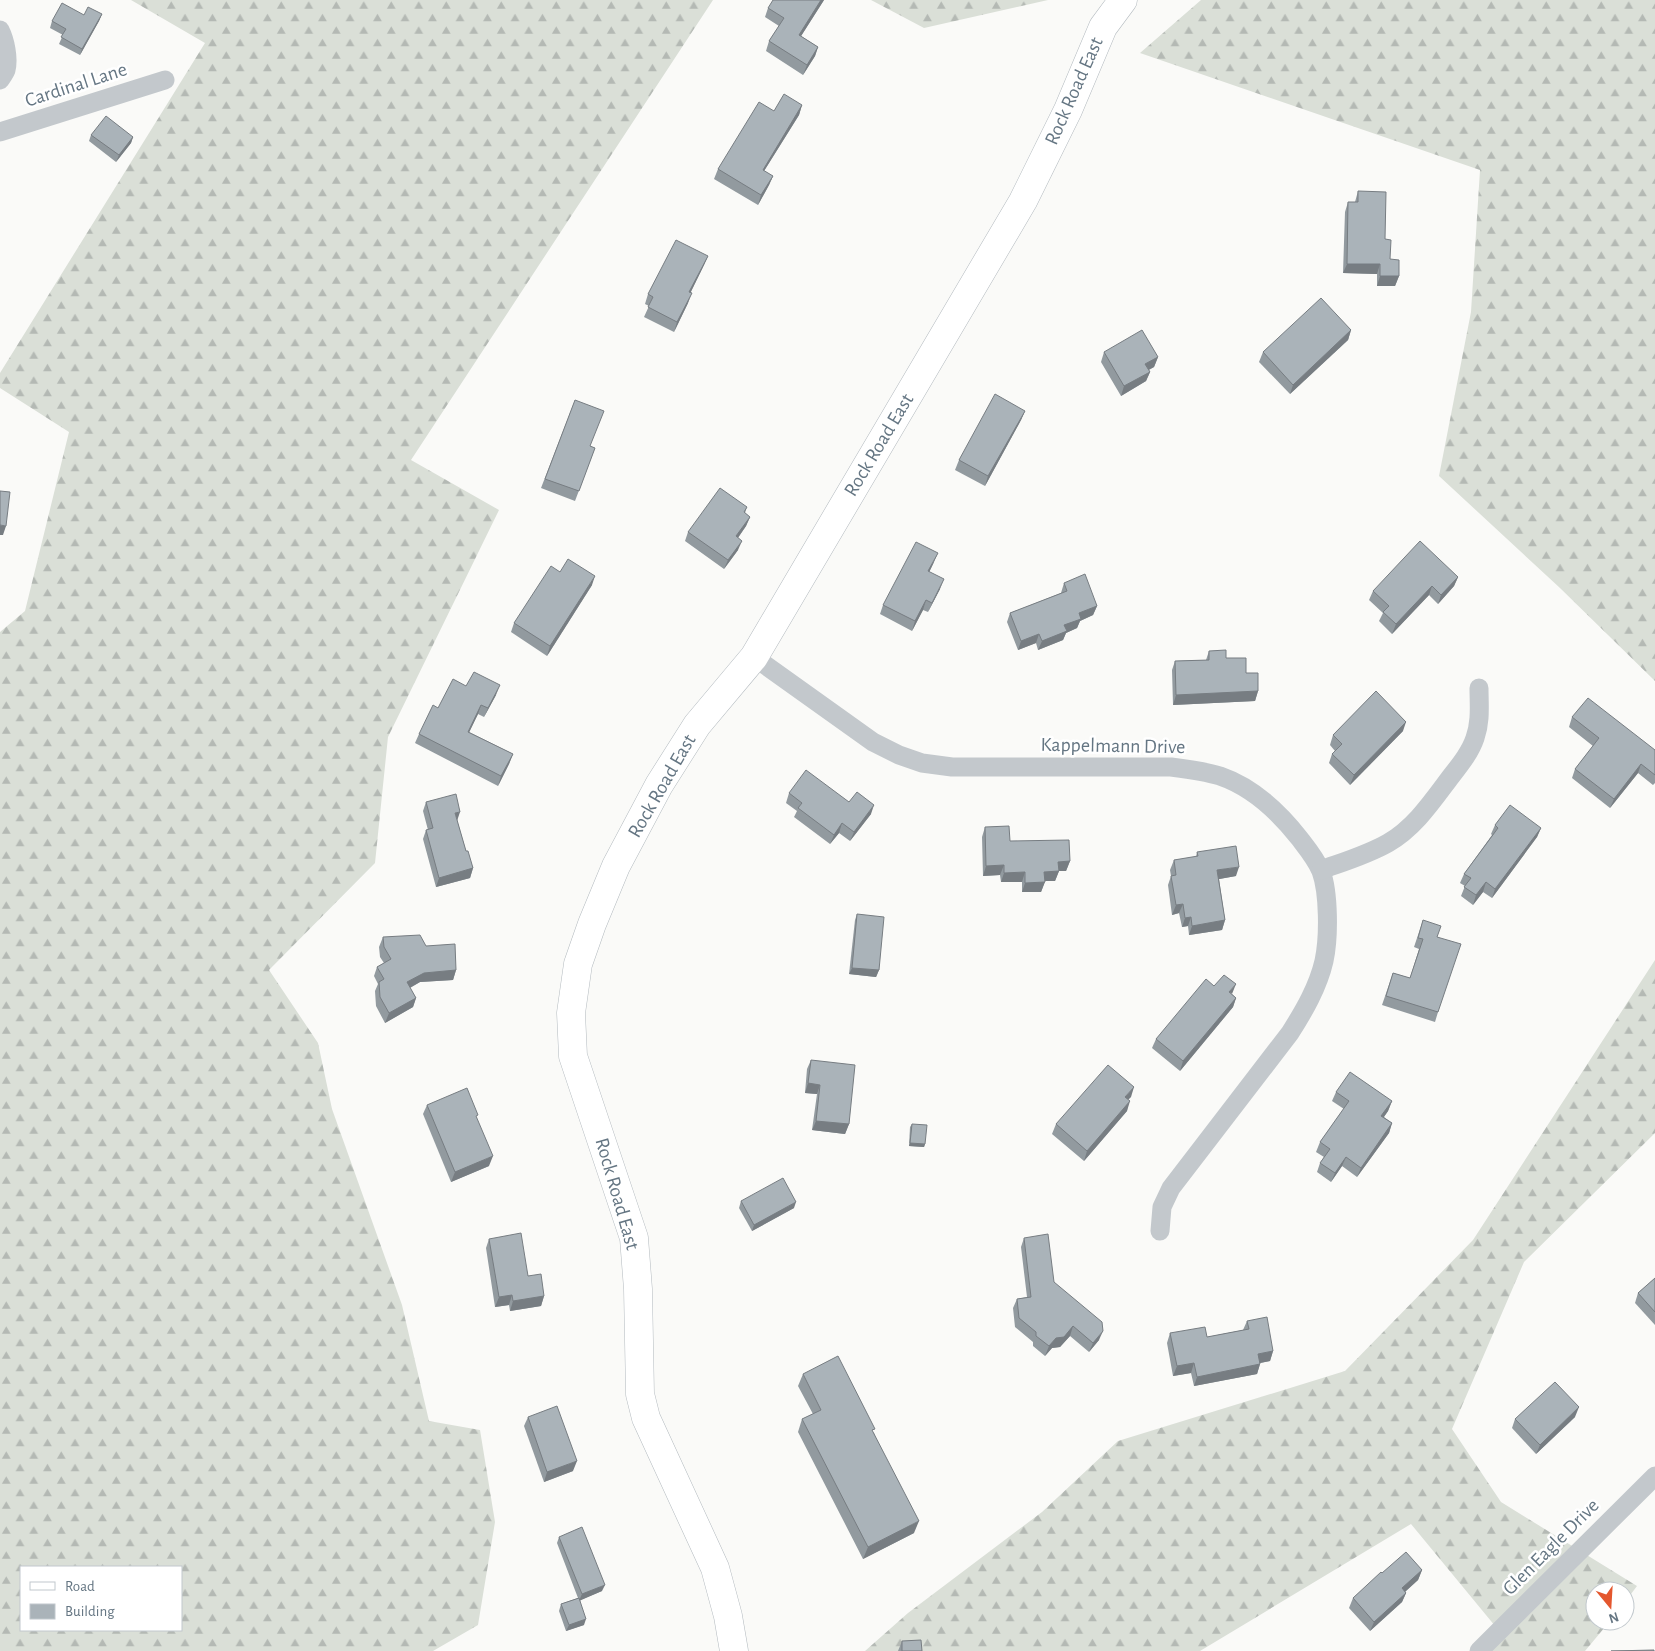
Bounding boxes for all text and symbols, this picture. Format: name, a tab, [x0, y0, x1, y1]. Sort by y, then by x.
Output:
street label: Rock Road East	[1041, 34, 1107, 148]
street label: Cardinal Lane	[23, 59, 129, 111]
street label: Rock Road East	[841, 390, 918, 500]
street label: Rock Road East	[624, 730, 700, 841]
street label: Kappelmann Drive	[1040, 735, 1186, 757]
street label: Rock Road East	[591, 1136, 643, 1253]
street label: Glen Eagle Drive	[1499, 1495, 1603, 1599]
legend	[20, 1566, 182, 1631]
text: Road	[65, 1579, 95, 1594]
north arrow	[1585, 1581, 1635, 1631]
text: Building	[65, 1604, 115, 1619]
text: N	[1607, 1609, 1621, 1626]

